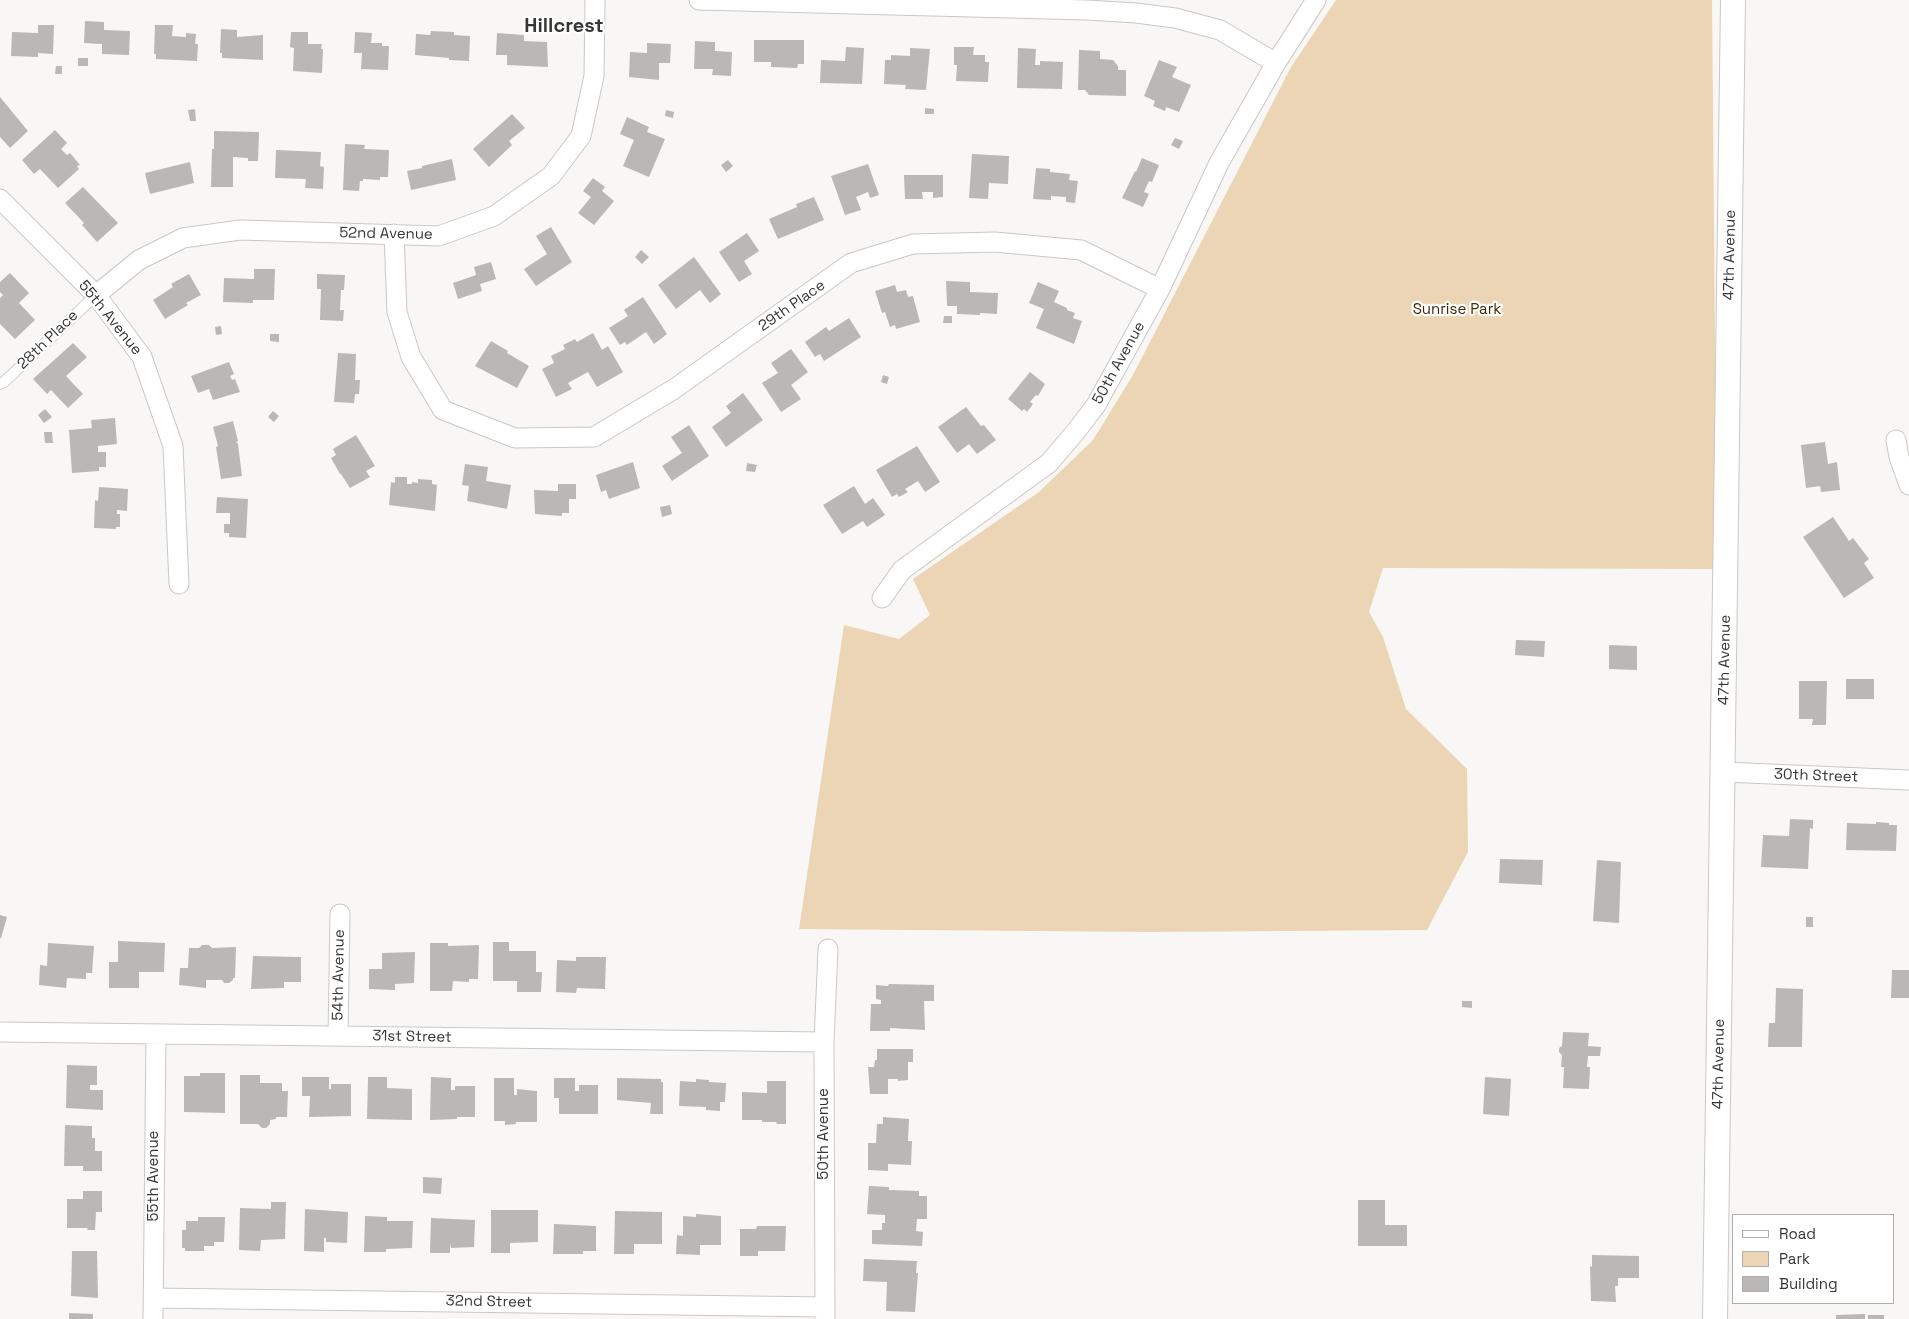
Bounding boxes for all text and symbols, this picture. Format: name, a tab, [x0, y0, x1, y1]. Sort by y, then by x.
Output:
district label: Hillcrest	[524, 15, 604, 39]
street label: 47th Avenue	[1720, 210, 1740, 300]
street label: 52nd Avenue	[339, 224, 433, 244]
street label: 55th Avenue	[74, 277, 146, 359]
street label: 29th Place	[755, 277, 829, 335]
park label: Sunrise Park	[1413, 301, 1501, 319]
street label: 28th Place	[14, 307, 82, 373]
street label: 50th Avenue	[1089, 319, 1149, 407]
street label: 47th Avenue	[1715, 615, 1735, 705]
street label: 30th Street	[1773, 766, 1859, 786]
street label: 54th Avenue	[329, 929, 349, 1021]
street label: 47th Avenue	[1709, 1019, 1729, 1109]
street label: 31st Street	[372, 1027, 452, 1047]
street label: 50th Avenue	[815, 1088, 833, 1180]
street label: 55th Avenue	[145, 1131, 163, 1221]
legend	[1732, 1214, 1894, 1304]
text: Road	[1779, 1224, 1816, 1243]
text: Park	[1779, 1249, 1810, 1268]
text: Building	[1779, 1274, 1838, 1293]
street label: 32nd Street	[446, 1292, 532, 1312]

